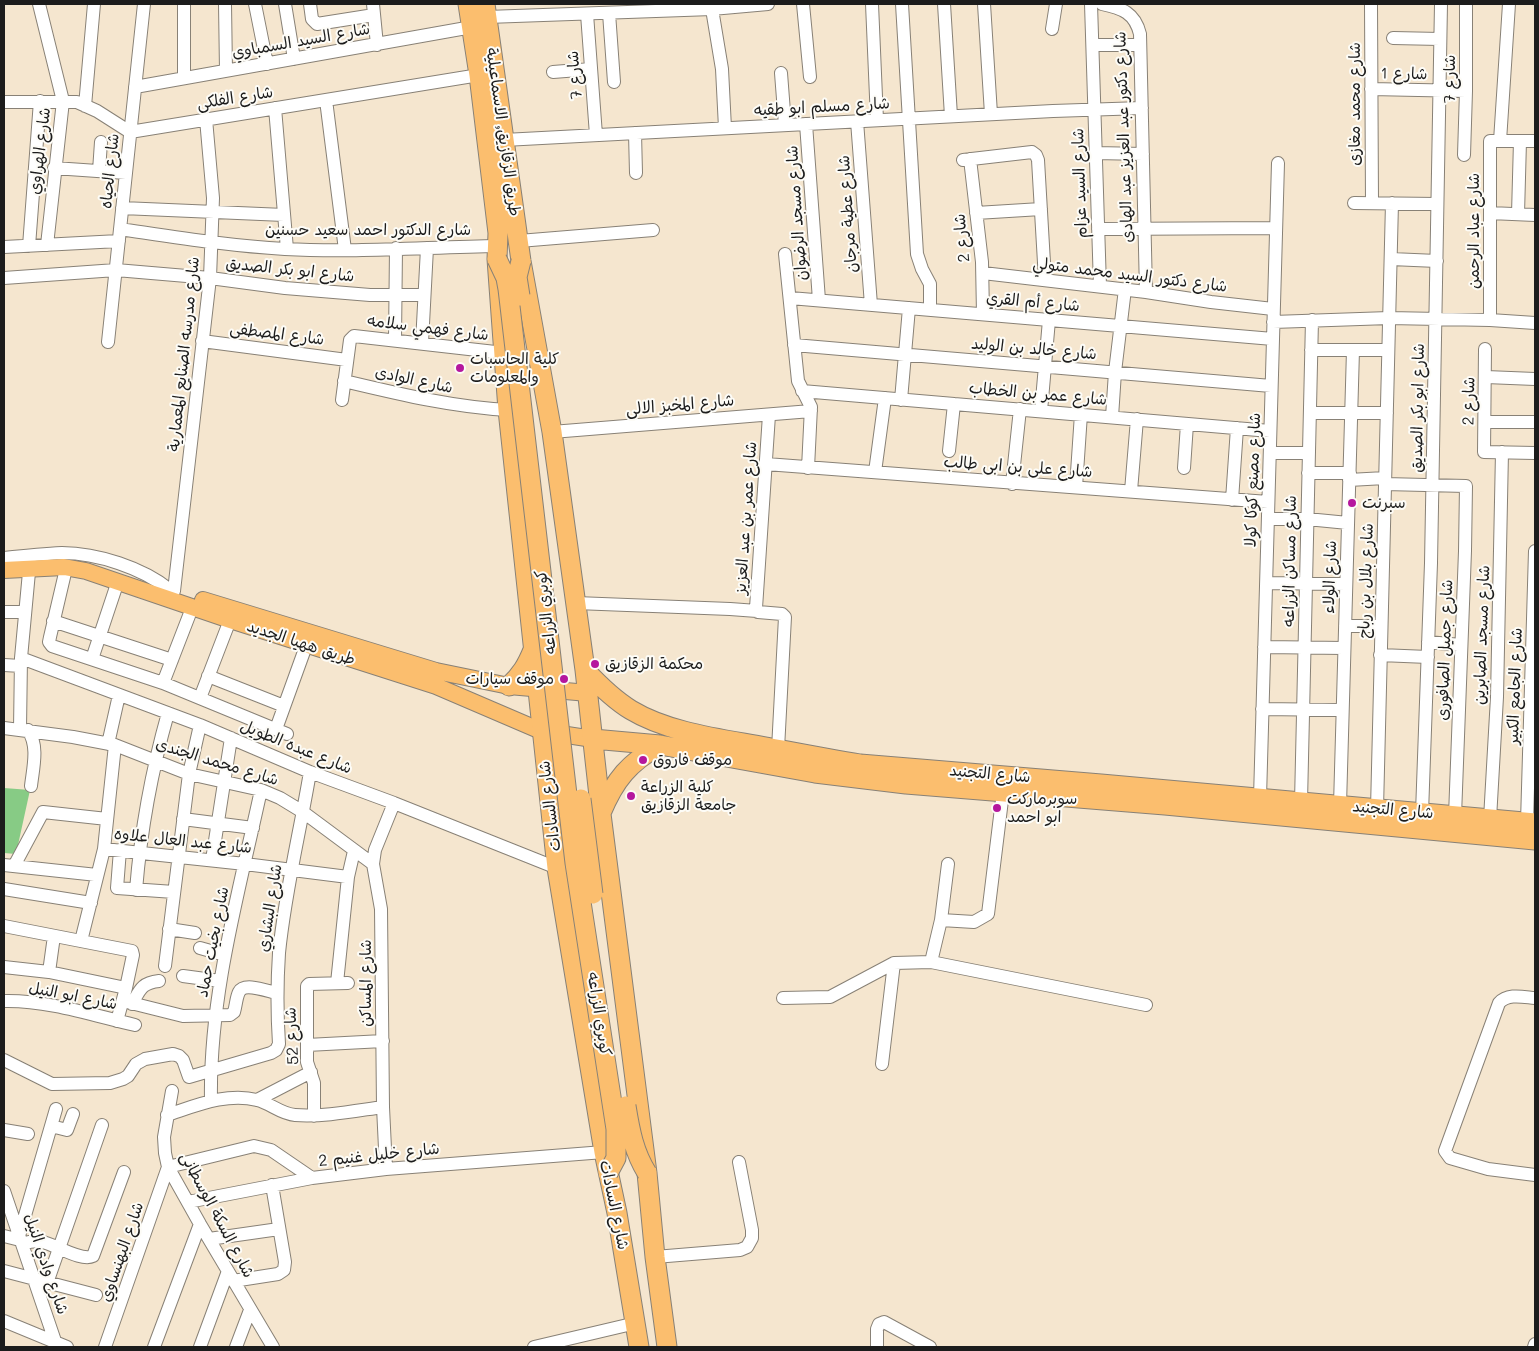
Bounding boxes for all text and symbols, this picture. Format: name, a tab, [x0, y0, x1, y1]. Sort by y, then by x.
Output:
street label: شارع السيد السمباوي	[231, 19, 371, 63]
street label: شارع دكتور عبد العزيز عبد الهادى	[1111, 31, 1137, 243]
street label: شارع محمد مغازى	[1345, 42, 1365, 166]
street label: طريق الزقازيق, الاسماعيلية	[482, 47, 524, 217]
street label: شارع 7	[563, 50, 587, 100]
street label: شارع 7	[1440, 55, 1460, 103]
street label: شارع 1	[1380, 64, 1428, 84]
street label: شارع الفلكى	[195, 82, 275, 114]
street label: شارع مسلم ابو طقيه	[754, 94, 890, 120]
street label: شارع الهراوي	[25, 106, 55, 196]
street label: شارع السيد عزام	[1068, 128, 1092, 238]
street label: شارع الحياه	[96, 132, 124, 210]
street label: شارع مسجد الرضوان	[783, 145, 811, 281]
street label: شارع عطية مرجان	[834, 155, 862, 273]
street label: شارع عباد الرحمن	[1464, 173, 1484, 289]
street label: شارع 2	[950, 213, 974, 263]
street label: شارع الدكتور احمد سعيد حسنين	[265, 220, 471, 240]
street label: شارع ابو بكر الصديق	[225, 254, 355, 286]
street label: شارع دكتور السيد محمد متولي	[1032, 254, 1228, 296]
street label: شارع مدرسه الصنايع المعمارية	[164, 256, 204, 452]
street label: شارع أم القري	[985, 288, 1081, 316]
street label: شارع فهمي سلامه	[366, 311, 490, 345]
street label: شارع المصطفى	[229, 319, 325, 349]
street label: شارع خالد بن الوليد	[970, 334, 1098, 364]
street label: شارع ابو بكر الصديق	[1407, 343, 1429, 473]
place label: كلية الحاسبات والمعلومات	[470, 349, 559, 387]
street label: شارع الوادى	[373, 362, 455, 398]
marker: كلية الحاسبات والمعلومات	[454, 362, 466, 374]
street label: شارع 2	[1459, 377, 1479, 425]
street label: شارع عمر بن الخطاب	[968, 378, 1108, 410]
street label: شارع المخبز الالى	[625, 391, 735, 419]
street label: شارع مصنع كوكا كولا	[1241, 412, 1265, 548]
street label: شارع عمر بن عبد العزيز	[731, 441, 761, 595]
street label: شارع على بن ابى طالب	[943, 452, 1093, 482]
place label: سبرنت	[1362, 493, 1406, 513]
street label: شارع مساكن الزراعه	[1279, 495, 1301, 627]
marker: سبرنت	[1346, 497, 1358, 509]
street label: شارع بلال بن رباح	[1354, 523, 1378, 639]
street label: شارع الولاء	[1319, 540, 1341, 614]
street label: شارع مسجد الصابرين	[1470, 565, 1494, 705]
street label: كوبري الزراعه	[531, 569, 561, 655]
street label: شارع جميل الصافورى	[1433, 579, 1457, 721]
street label: طريق ههيا الجديد	[244, 616, 358, 670]
street label: شارع الجامع الكبير	[1503, 627, 1527, 745]
place label: محكمة الزقازيق	[605, 654, 703, 674]
marker: محكمة الزقازيق	[589, 658, 601, 670]
place label: موقف سيارات	[465, 669, 554, 689]
marker: موقف سيارات	[558, 673, 570, 685]
street label: شارع عبده الطويل	[237, 716, 355, 778]
street label: شارع محمد الجندى	[153, 734, 281, 790]
place label: موقف فاروق	[653, 750, 732, 770]
marker: موقف فاروق	[637, 754, 649, 766]
street label: شارع السادات	[535, 760, 565, 852]
street label: شارع التجنيد	[949, 761, 1031, 787]
place label: كلية الزراعة جامعة الزقازيق	[641, 777, 737, 815]
place label: سوبرماركت ابو احمد	[1007, 789, 1077, 827]
marker: كلية الزراعة جامعة الزقازيق	[625, 790, 637, 802]
street label: شارع التجنيد	[1352, 797, 1434, 823]
marker: سوبرماركت ابو احمد	[991, 802, 1003, 814]
street label: شارع عبد العال علاوه	[113, 824, 253, 858]
street label: شارع البشاري	[254, 863, 286, 953]
street label: شارع بخيت حماد	[193, 885, 233, 999]
street label: شارع المساكن	[356, 939, 376, 1027]
street label: كوبري الزراعه	[583, 971, 615, 1057]
street label: شارع ابو النيل	[27, 978, 119, 1014]
street label: شارع 52	[281, 1007, 303, 1065]
street label: شارع خليل غنيم 2	[317, 1139, 441, 1171]
street label: شارع السكة الوسطانى	[176, 1149, 258, 1281]
street label: شارع السادات	[595, 1158, 633, 1252]
street label: شارع البهنساوي	[96, 1200, 148, 1304]
street label: شارع وادي النيل	[20, 1211, 72, 1317]

